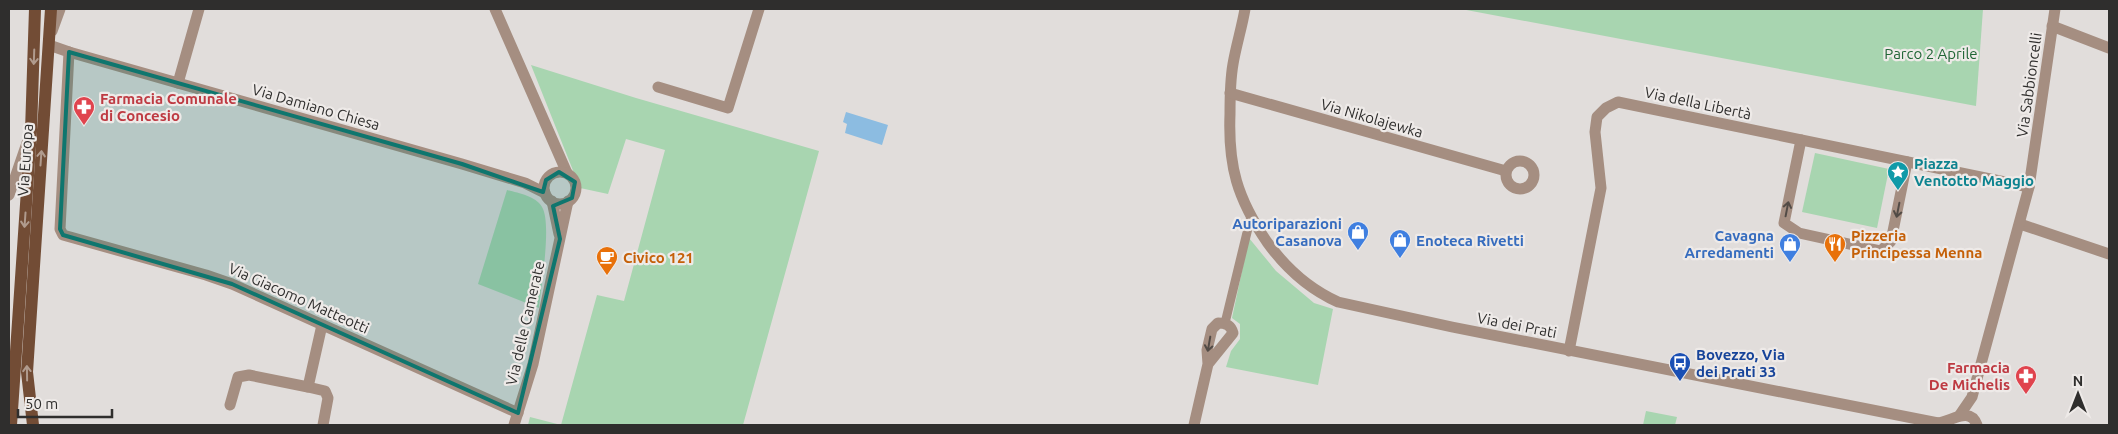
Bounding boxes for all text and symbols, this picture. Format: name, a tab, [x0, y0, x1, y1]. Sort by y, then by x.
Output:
street label: Via Sabbioncelli	[2013, 32, 2045, 138]
park label: Parco 2 Aprile	[1884, 45, 1978, 62]
one-way arrow	[29, 49, 38, 65]
street label: Via Damiano Chiesa	[250, 81, 382, 133]
street label: Via della Libertà	[1643, 83, 1753, 123]
place label: Farmacia Comunale di Concesio	[100, 90, 237, 124]
pharmacy icon: Farmacia Comunale di Concesio	[72, 95, 96, 126]
street label: Via Nikolajewka	[1319, 95, 1425, 141]
street label: Via Europa	[14, 123, 36, 197]
one-way arrow	[37, 151, 46, 167]
place label: Piazza Ventotto Maggio	[1914, 155, 2034, 189]
place icon: Piazza Ventotto Maggio	[1886, 160, 1910, 191]
one-way arrow	[1892, 201, 1902, 217]
one-way arrow	[1783, 202, 1792, 218]
one-way arrow	[20, 211, 29, 227]
place label: Autoriparazioni Casanova	[1232, 215, 1342, 249]
shop icon: Autoriparazioni Casanova	[1346, 220, 1370, 251]
place label: Cavagna Arredamenti	[1684, 227, 1774, 261]
place label: Pizzeria Principessa Menna	[1851, 227, 1982, 261]
shop icon: Enoteca Rivetti	[1388, 228, 1412, 259]
place label: Enoteca Rivetti	[1416, 232, 1524, 249]
shop icon: Cavagna Arredamenti	[1778, 232, 1802, 263]
restaurant icon: Pizzeria Principessa Menna	[1823, 232, 1847, 263]
cafe icon: Civico 121	[595, 245, 619, 276]
place label: Civico 121	[623, 249, 694, 266]
street label: Via Giacomo Matteotti	[226, 259, 372, 337]
street label: Via delle Camerate	[502, 259, 548, 387]
street label: Via dei Prati	[1476, 309, 1558, 341]
one-way arrow	[1203, 336, 1213, 352]
place label: Bovezzo, Via dei Prati 33	[1696, 346, 1785, 380]
bus stop icon: Bovezzo, Via dei Prati 33	[1668, 351, 1692, 382]
place label: Farmacia De Michelis	[1929, 359, 2010, 393]
pharmacy icon: Farmacia De Michelis	[2014, 364, 2038, 395]
one-way arrow	[23, 365, 32, 381]
north arrow	[2053, 369, 2103, 419]
text: N	[2073, 373, 2083, 389]
scale bar	[18, 386, 111, 418]
text: 50 m	[25, 395, 58, 412]

